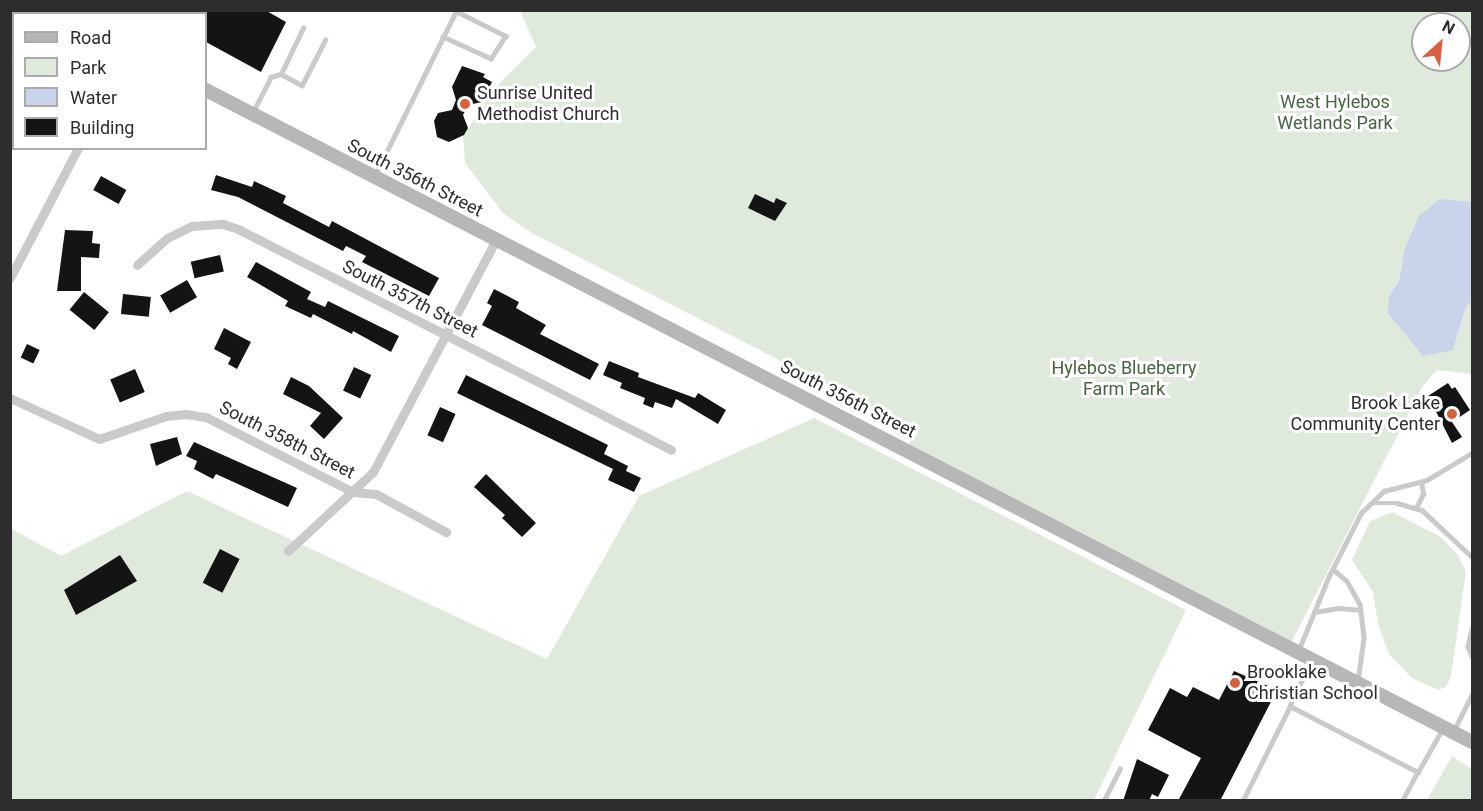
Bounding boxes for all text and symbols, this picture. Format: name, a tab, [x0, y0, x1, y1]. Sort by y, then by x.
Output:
legend	[12, 12, 207, 150]
north arrow	[1411, 12, 1471, 72]
text: N	[1439, 16, 1458, 38]
text: Road	[70, 27, 111, 48]
text: Park	[70, 57, 106, 78]
place label: Sunrise United Methodist Church	[477, 83, 619, 125]
text: Water	[70, 87, 117, 108]
park label: West Hylebos Wetlands Park	[1277, 92, 1393, 134]
marker: Sunrise United Methodist Church	[458, 97, 472, 111]
text: Building	[70, 117, 134, 138]
street label: South 356th Street	[344, 134, 486, 222]
street label: South 357th Street	[339, 255, 481, 343]
street label: South 356th Street	[777, 355, 919, 443]
park label: Hylebos Blueberry Farm Park	[1052, 358, 1196, 400]
place label: Brook Lake Community Center	[1291, 393, 1440, 436]
street label: South 358th Street	[216, 396, 358, 484]
marker: Brook Lake Community Center	[1445, 407, 1459, 421]
place label: Brooklake Christian School	[1247, 662, 1378, 704]
marker: Brooklake Christian School	[1228, 676, 1242, 690]

